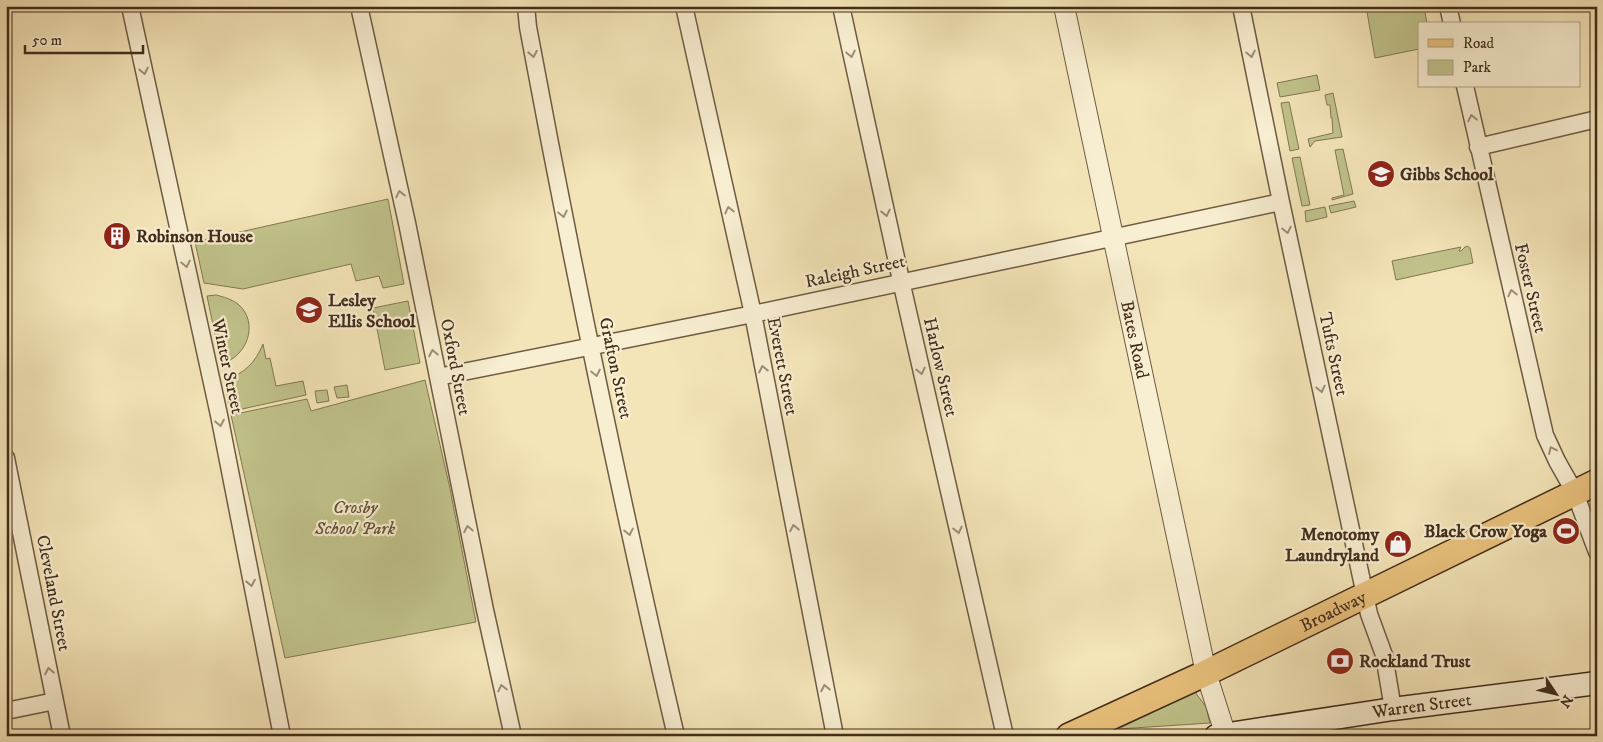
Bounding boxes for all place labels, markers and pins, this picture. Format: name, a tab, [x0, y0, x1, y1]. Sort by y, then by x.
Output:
school or university icon: Gibbs School	[1366, 159, 1396, 189]
place label: Gibbs School	[1400, 164, 1494, 186]
building icon: Robinson House	[102, 221, 132, 251]
place label: Robinson House	[136, 226, 253, 248]
place label: Lesley Ellis School	[328, 290, 416, 333]
school or university icon: Lesley Ellis School	[294, 295, 324, 325]
sports icon: Black Crow Yoga	[1551, 516, 1581, 546]
place label: Black Crow Yoga	[1424, 521, 1547, 543]
place label: Menotomy Laundryland	[1285, 524, 1380, 567]
shop icon: Menotomy Laundryland	[1383, 529, 1413, 559]
bank icon: Rockland Trust	[1325, 646, 1355, 676]
place label: Rockland Trust	[1359, 651, 1471, 673]

